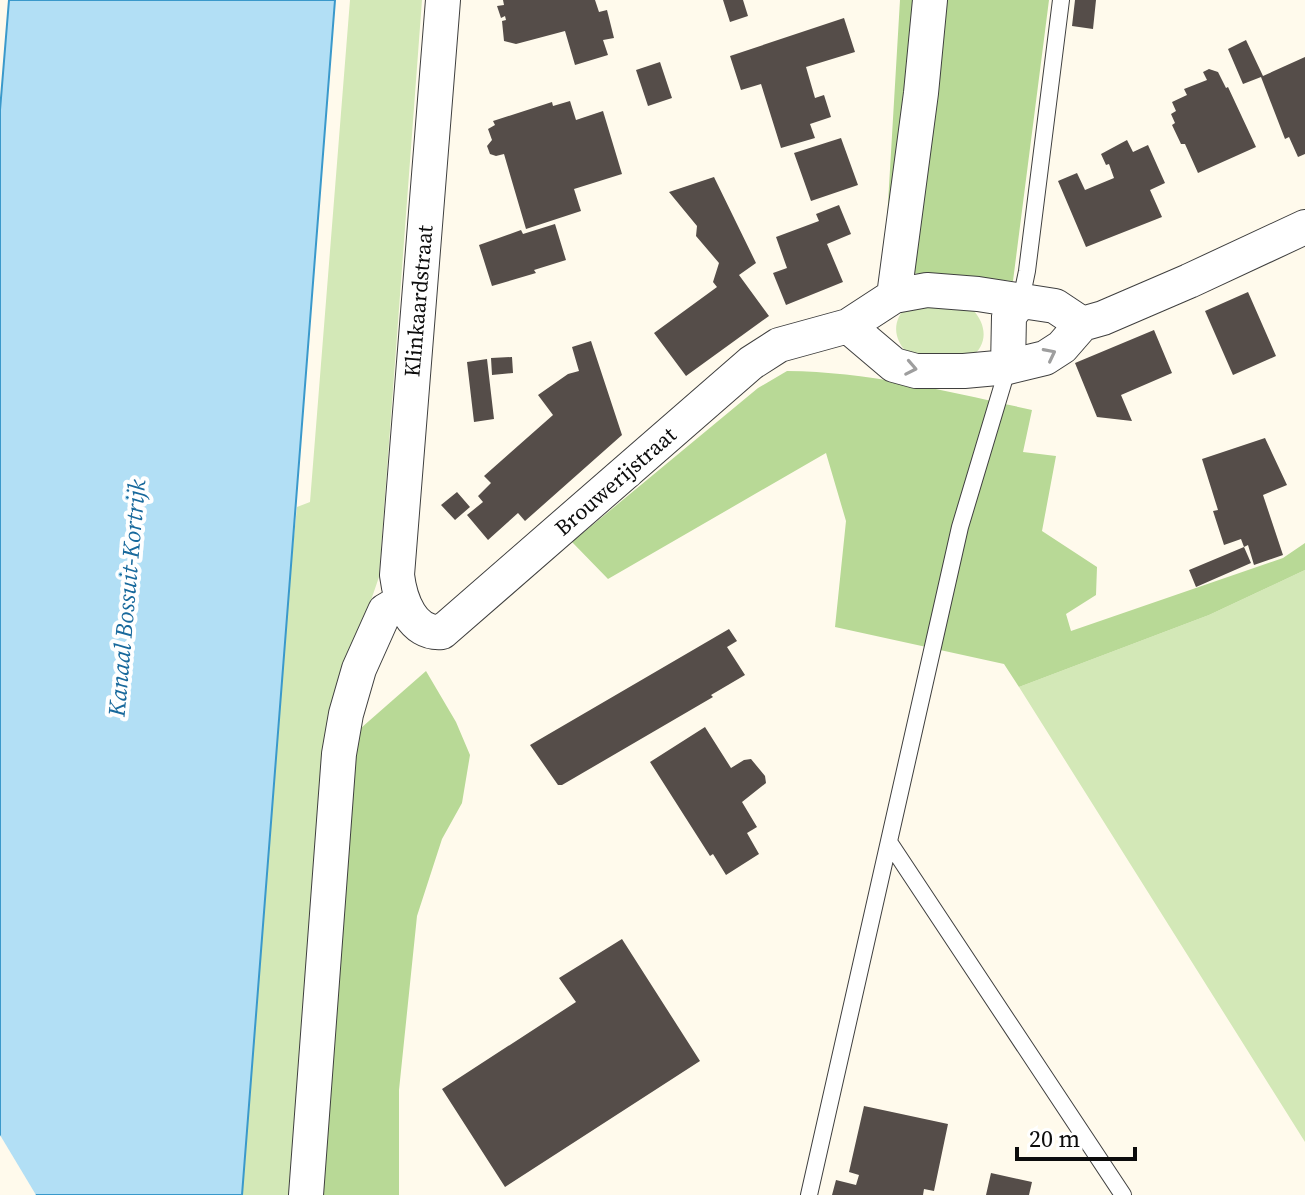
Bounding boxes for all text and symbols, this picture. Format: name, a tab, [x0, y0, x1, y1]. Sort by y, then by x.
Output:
street label: Klinkaardstraat	[396, 223, 440, 378]
one-way arrow	[1041, 348, 1056, 364]
one-way arrow	[905, 359, 918, 376]
street label: Brouwerijstraat	[548, 419, 683, 542]
water label: Kanaal Bossuit-Kortrijk	[100, 477, 153, 719]
scale bar	[1017, 1111, 1135, 1161]
text: 20 m	[1029, 1122, 1080, 1155]

